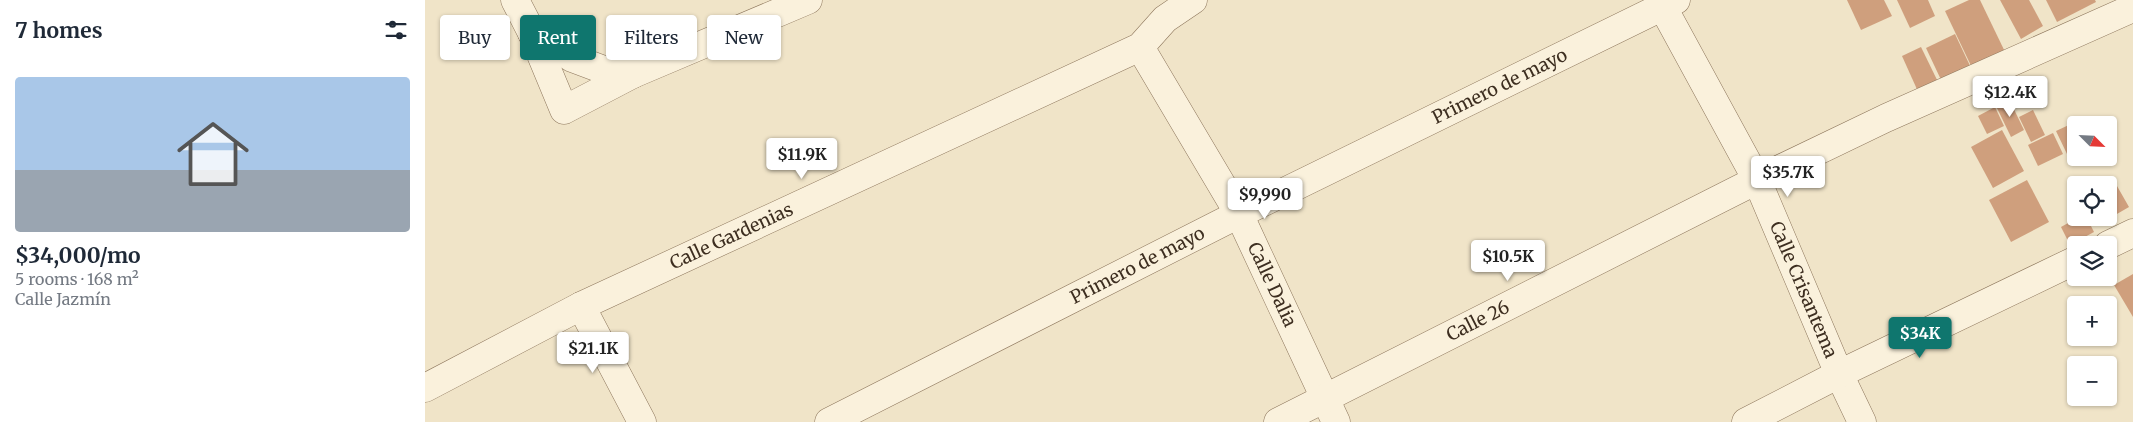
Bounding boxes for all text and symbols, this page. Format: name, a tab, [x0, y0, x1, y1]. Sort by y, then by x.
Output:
chip: Buy	[440, 15, 510, 60]
chip: Rent	[520, 15, 596, 60]
chip: Filters	[606, 15, 697, 60]
chip: New	[707, 15, 781, 60]
icon: filters	[382, 16, 410, 44]
text: 7 homes	[15, 17, 103, 44]
street label: Primero de mayo	[1428, 43, 1571, 129]
pin: $12.4K	[1969, 76, 2051, 118]
text: $12.4K	[1984, 82, 2036, 102]
icon: home	[168, 109, 258, 199]
north arrow	[2067, 116, 2117, 166]
map controls	[2067, 116, 2117, 406]
pin: $11.9K	[761, 138, 843, 180]
text: $11.9K	[777, 144, 827, 164]
pin: $35.7K	[1747, 156, 1829, 198]
text: $35.7K	[1762, 162, 1814, 182]
button: locate	[2067, 176, 2117, 226]
pin: $9,990	[1224, 178, 1306, 220]
text: $9,990	[1239, 184, 1291, 204]
street label: Calle Gardenias	[666, 197, 797, 274]
street label: Calle Crisantema	[1765, 218, 1843, 362]
street label: Primero de mayo	[1066, 221, 1208, 309]
button: layers	[2067, 236, 2117, 286]
street label: Calle Dalia	[1243, 238, 1302, 331]
pin: $10.5K	[1467, 240, 1549, 282]
text: $34,000/mo	[15, 242, 141, 269]
text: $10.5K	[1482, 246, 1534, 266]
text: 5 rooms · 168 m²	[15, 269, 139, 289]
text: Calle Jazmín	[15, 289, 111, 309]
street label: Calle 26	[1442, 295, 1513, 346]
button: +	[2067, 296, 2117, 346]
pin: $34K	[1890, 316, 1950, 359]
text: $34K	[1900, 323, 1940, 343]
pin: $21.1K	[552, 332, 634, 374]
text: $21.1K	[568, 338, 618, 358]
button: −	[2067, 356, 2117, 406]

